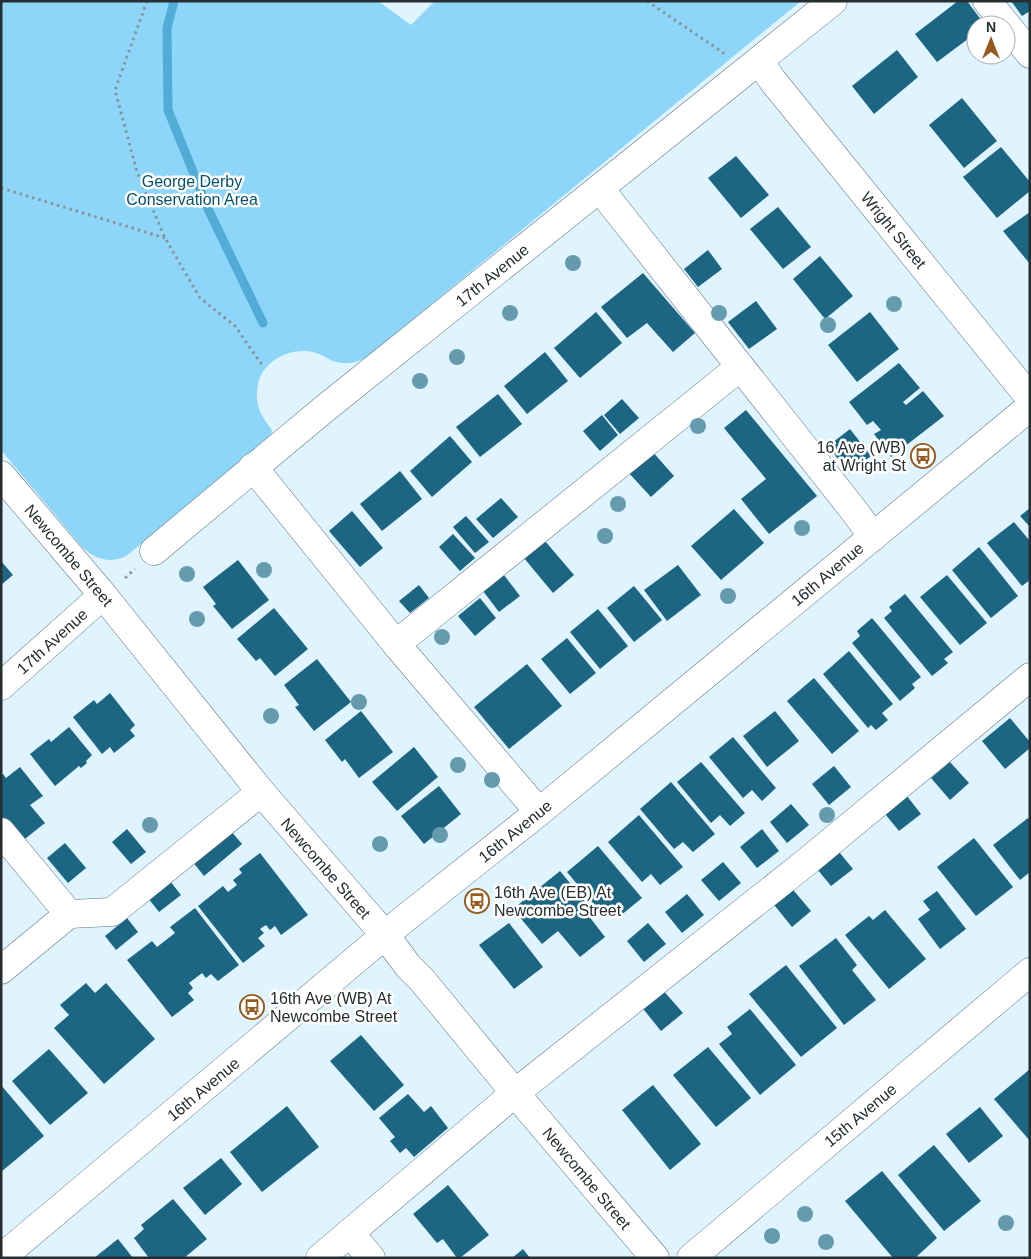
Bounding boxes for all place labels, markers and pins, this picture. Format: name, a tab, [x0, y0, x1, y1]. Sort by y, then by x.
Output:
place label: 16 Ave (WB) at Wright St	[816, 439, 907, 474]
bus stop icon: 16 Ave (WB) at Wright St	[910, 443, 936, 469]
place label: 16th Ave (EB) At Newcombe Street	[494, 884, 622, 919]
bus stop icon: 16th Ave (EB) At Newcombe Street	[464, 888, 490, 914]
place label: 16th Ave (WB) At Newcombe Street	[270, 990, 398, 1025]
bus stop icon: 16th Ave (WB) At Newcombe Street	[239, 994, 265, 1020]

